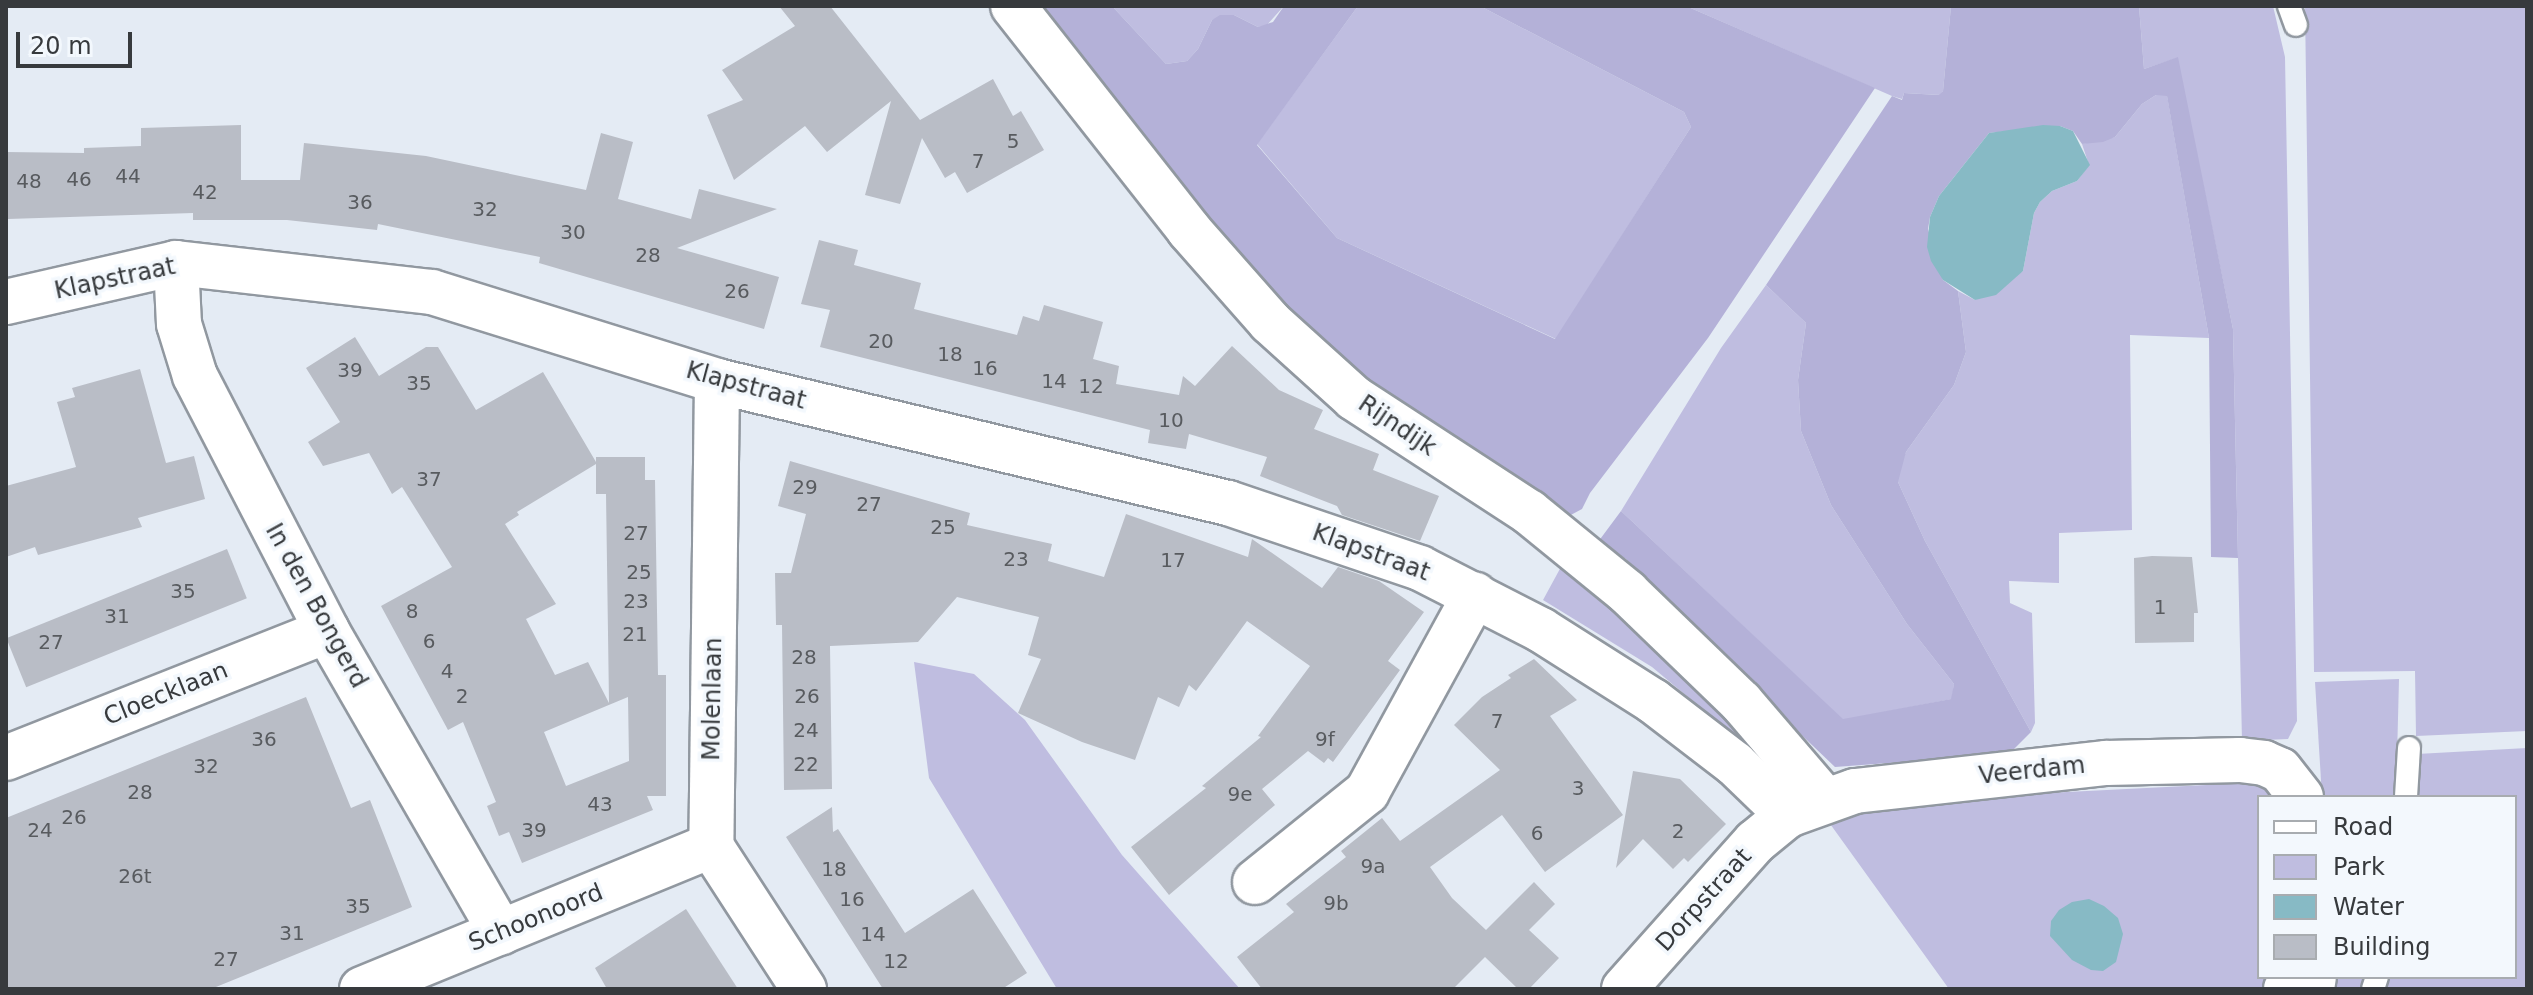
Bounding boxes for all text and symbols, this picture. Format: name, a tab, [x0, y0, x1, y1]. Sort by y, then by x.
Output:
scale bar	[20, 16, 136, 66]
text: 20 m	[30, 32, 92, 60]
house number: 5	[1007, 129, 1019, 153]
house number: 7	[972, 149, 984, 173]
house number: 44	[115, 164, 141, 188]
house number: 46	[66, 167, 92, 191]
house number: 48	[16, 169, 42, 193]
house number: 42	[192, 180, 218, 204]
house number: 36	[347, 190, 373, 214]
house number: 32	[472, 197, 498, 221]
house number: 30	[560, 220, 586, 244]
house number: 28	[635, 243, 661, 267]
street label: Klapstraat	[52, 252, 178, 306]
house number: 26	[724, 279, 750, 303]
house number: 20	[868, 329, 894, 353]
house number: 18	[937, 342, 963, 366]
street label: Klapstraat	[683, 356, 809, 416]
house number: 16	[972, 356, 998, 380]
house number: 39	[337, 358, 363, 382]
house number: 14	[1041, 369, 1067, 393]
house number: 35	[406, 371, 432, 395]
house number: 12	[1078, 374, 1104, 398]
street label: Rijndijk	[1353, 390, 1441, 462]
house number: 10	[1158, 408, 1184, 432]
house number: 37	[416, 467, 442, 491]
house number: 29	[792, 475, 818, 499]
house number: 27	[856, 492, 882, 516]
house number: 25	[930, 515, 956, 539]
street label: Klapstraat	[1308, 518, 1434, 588]
street label: In den Bongerd	[259, 519, 373, 693]
house number: 27	[623, 521, 649, 545]
house number: 23	[1003, 547, 1029, 571]
house number: 17	[1160, 548, 1186, 572]
house number: 25	[626, 560, 652, 584]
house number: 35	[170, 579, 196, 603]
house number: 23	[623, 589, 649, 613]
house number: 1	[2154, 595, 2166, 619]
house number: 8	[406, 599, 418, 623]
house number: 31	[104, 604, 130, 628]
house number: 21	[622, 622, 648, 646]
house number: 6	[423, 629, 435, 653]
house number: 27	[38, 630, 64, 654]
street label: Molenlaan	[698, 637, 728, 761]
house number: 28	[791, 645, 817, 669]
street label: Cloecklaan	[100, 656, 232, 732]
house number: 4	[441, 659, 453, 683]
house number: 2	[456, 684, 468, 708]
house number: 26	[794, 684, 820, 708]
house number: 7	[1491, 709, 1503, 733]
house number: 24	[793, 718, 819, 742]
house number: 36	[251, 727, 277, 751]
house number: 9f	[1315, 727, 1335, 751]
street label: Veerdam	[1977, 751, 2087, 791]
house number: 22	[793, 752, 819, 776]
house number: 32	[193, 754, 219, 778]
house number: 3	[1572, 776, 1584, 800]
house number: 28	[127, 780, 153, 804]
house number: 9e	[1227, 782, 1253, 806]
house number: 43	[587, 792, 613, 816]
legend	[2257, 795, 2517, 979]
house number: 26	[61, 805, 87, 829]
text: Road	[2333, 813, 2393, 841]
house number: 24	[27, 818, 53, 842]
house number: 39	[521, 818, 547, 842]
house number: 2	[1672, 819, 1684, 843]
house number: 6	[1531, 821, 1543, 845]
street label: Dorpstraat	[1650, 842, 1758, 958]
text: Park	[2333, 853, 2385, 881]
house number: 9a	[1361, 854, 1385, 878]
house number: 18	[821, 857, 847, 881]
house number: 26t	[118, 864, 152, 888]
street label: Schoonoord	[465, 878, 607, 958]
house number: 16	[839, 887, 865, 911]
house number: 9b	[1323, 891, 1349, 915]
text: Water	[2333, 893, 2404, 921]
house number: 35	[345, 894, 371, 918]
house number: 31	[279, 921, 305, 945]
house number: 14	[860, 922, 886, 946]
text: Building	[2333, 933, 2430, 961]
house number: 27	[213, 947, 239, 971]
house number: 12	[883, 949, 909, 973]

